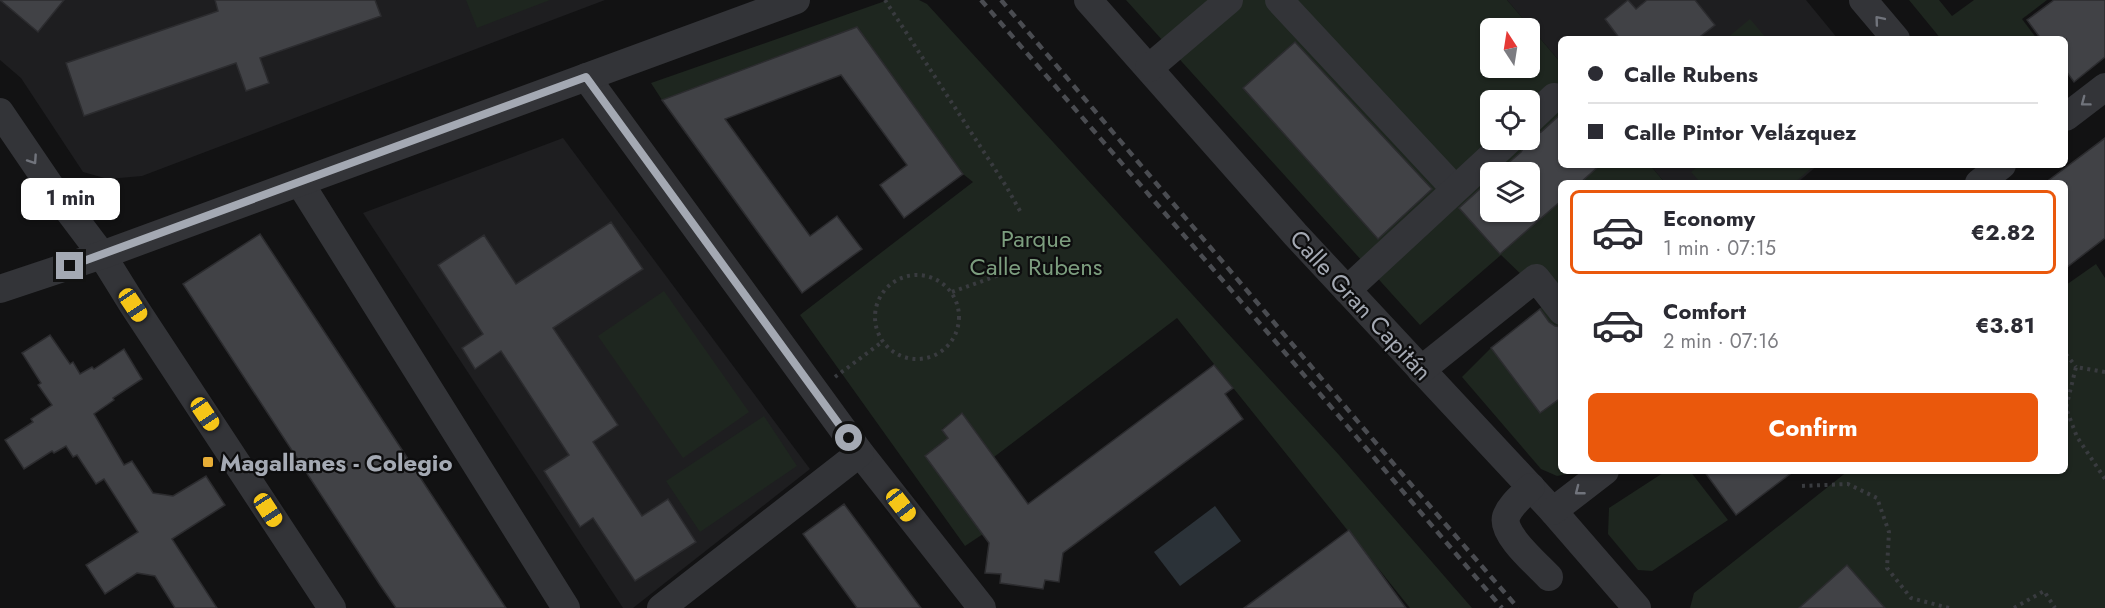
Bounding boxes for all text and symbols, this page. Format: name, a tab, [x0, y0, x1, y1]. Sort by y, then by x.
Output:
one-way arrow	[1875, 15, 1886, 26]
north arrow	[1480, 18, 1540, 78]
map controls	[1480, 18, 1540, 222]
text: Calle Rubens	[1624, 58, 1758, 90]
button: locate	[1480, 90, 1540, 150]
one-way arrow	[2081, 94, 2092, 105]
text: Calle Pintor Velázquez	[1624, 116, 1856, 148]
one-way arrow	[25, 154, 36, 165]
button: layers	[1480, 162, 1540, 222]
callout: 1 min	[20, 179, 119, 221]
text: 1 min	[46, 184, 95, 213]
text: Economy	[1663, 202, 1755, 234]
icon: car	[1591, 205, 1645, 259]
text: €2.82	[1971, 216, 2035, 248]
park label: Parque Calle Rubens	[970, 221, 1102, 284]
street label: Calle Gran Capitán	[1282, 222, 1440, 388]
text: 1 min · 07:15	[1663, 234, 1776, 263]
route end	[56, 252, 83, 279]
car	[115, 285, 151, 325]
text: Comfort	[1663, 295, 1746, 327]
icon: car	[1591, 298, 1645, 352]
text: €3.81	[1975, 309, 2035, 341]
text: 2 min · 07:16	[1663, 327, 1779, 356]
button: Confirm	[1588, 393, 2038, 462]
car	[187, 394, 223, 434]
route start	[835, 424, 862, 451]
place label: Magallanes - Colegio	[220, 445, 453, 480]
marker: Magallanes - Colegio	[201, 455, 215, 469]
one-way arrow	[1574, 484, 1585, 495]
car	[883, 485, 919, 525]
car	[251, 490, 285, 530]

